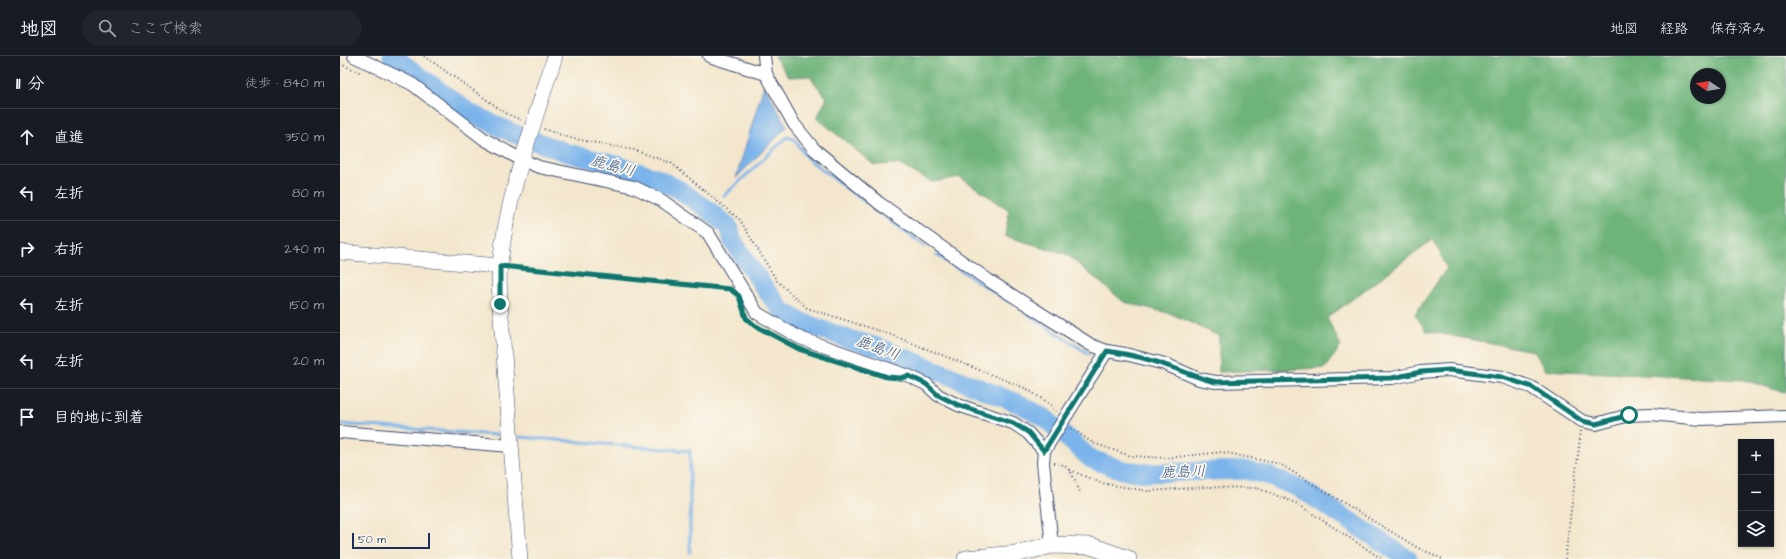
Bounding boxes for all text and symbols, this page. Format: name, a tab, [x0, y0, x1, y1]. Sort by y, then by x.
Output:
search box	[82, 10, 362, 46]
text: 地図	[20, 16, 58, 43]
icon: search	[96, 17, 118, 39]
text: ここで検索	[128, 18, 203, 39]
text: 地図	[1610, 19, 1638, 39]
text: 経路	[1660, 19, 1688, 39]
text: 保存済み	[1710, 19, 1766, 39]
north arrow	[1690, 68, 1726, 104]
text: 11 分	[16, 72, 44, 96]
text: 徒歩 · 840 m	[245, 74, 324, 92]
icon: ahead	[16, 126, 38, 148]
text: 直進	[54, 127, 84, 148]
text: 350 m	[285, 128, 324, 146]
water label: 鹿島川	[589, 150, 637, 182]
icon: left	[16, 182, 38, 204]
text: 左折	[54, 183, 84, 204]
text: 80 m	[292, 184, 324, 202]
icon: right	[16, 238, 38, 260]
text: 右折	[54, 239, 84, 260]
text: 240 m	[284, 240, 324, 258]
icon: left	[16, 294, 38, 316]
text: 左折	[54, 295, 84, 316]
route end	[491, 295, 509, 313]
text: 150 m	[290, 296, 324, 314]
water label: 鹿島川	[853, 330, 903, 366]
icon: left	[16, 350, 38, 372]
text: 左折	[54, 351, 84, 372]
text: 20 m	[293, 352, 324, 370]
icon: arrive	[16, 406, 38, 428]
route start	[1620, 406, 1638, 424]
text: 目的地に到着	[54, 407, 144, 428]
map controls	[1738, 439, 1774, 547]
button: +	[1738, 439, 1774, 475]
water label: 鹿島川	[1160, 461, 1206, 483]
button: −	[1738, 475, 1774, 511]
button: layers	[1738, 511, 1774, 547]
scale bar	[352, 531, 430, 550]
text: 50 m	[358, 532, 386, 547]

